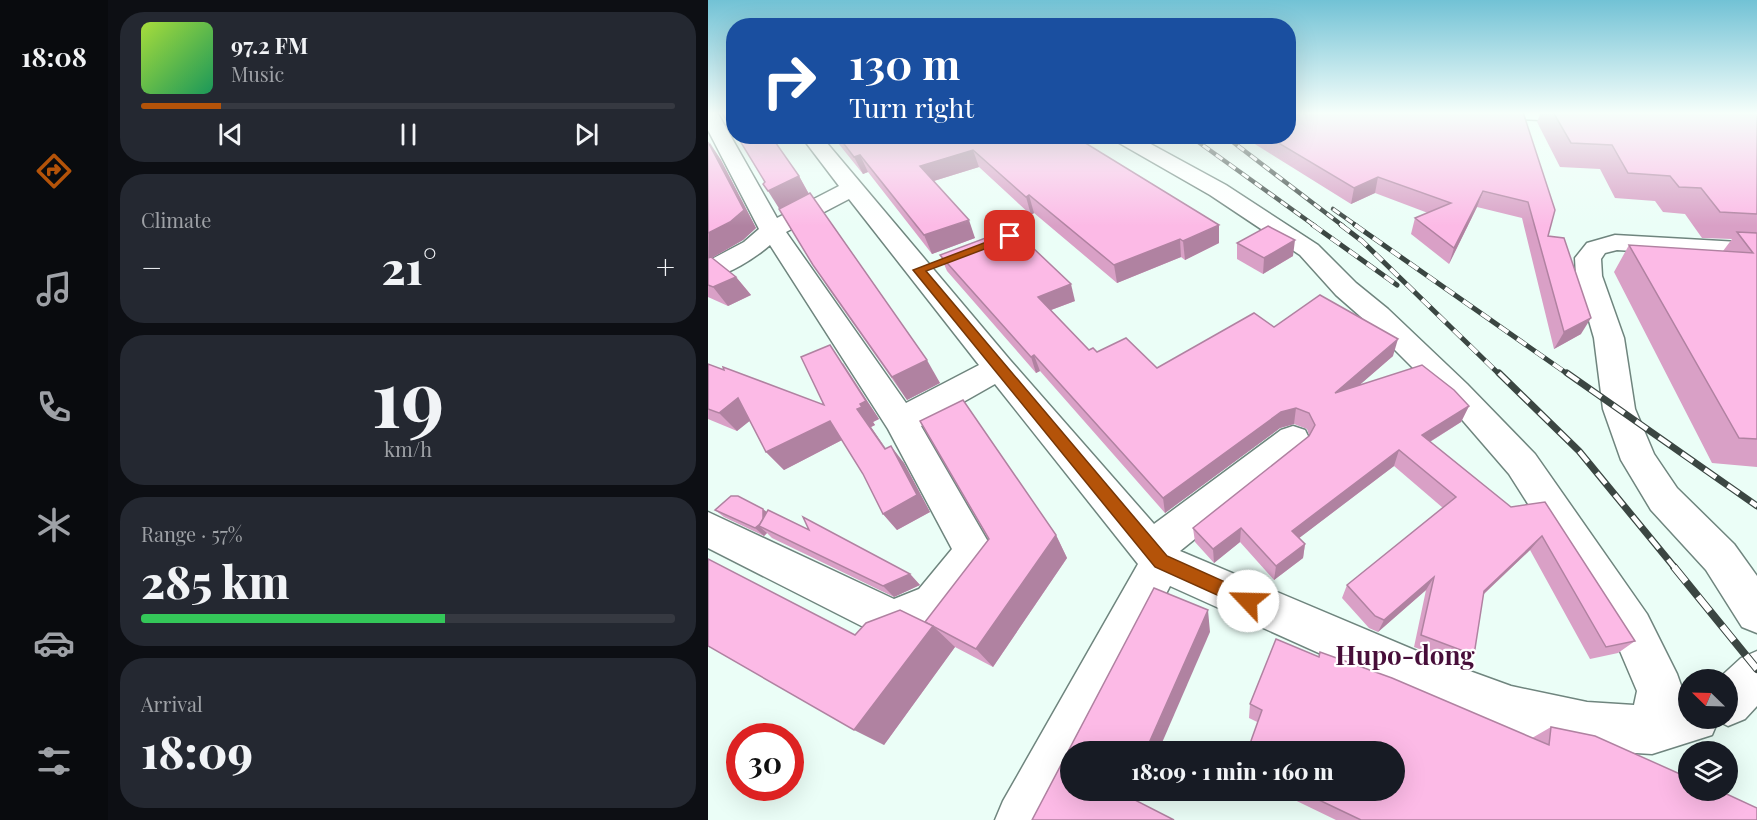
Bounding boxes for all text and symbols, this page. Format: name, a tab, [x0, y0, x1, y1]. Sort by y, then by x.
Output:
text: 97.2 FM	[231, 30, 308, 60]
text: 130 m	[849, 35, 960, 91]
text: 18:08	[21, 38, 87, 74]
icon: right	[750, 42, 828, 120]
text: Music	[231, 60, 284, 87]
text: Turn right	[849, 89, 974, 125]
icon: previous	[214, 118, 247, 151]
icon: pause	[392, 118, 425, 151]
icon: next	[570, 118, 603, 151]
icon: directions	[33, 150, 75, 192]
text: Climate	[141, 206, 211, 233]
pin	[984, 210, 1035, 261]
icon: arrive	[993, 219, 1026, 252]
text: 21°	[381, 236, 437, 296]
text: −	[141, 244, 162, 288]
text: +	[656, 244, 675, 288]
icon: music	[33, 268, 75, 310]
text: 19	[371, 344, 445, 448]
icon: phone	[33, 386, 75, 428]
text: km/h	[384, 435, 432, 462]
icon: climate	[33, 504, 75, 546]
text: Range · 57%	[141, 520, 243, 547]
text: 285 km	[141, 550, 289, 610]
position arrow	[1216, 569, 1280, 633]
icon: car	[33, 622, 75, 664]
district label: Hupo-dong	[1335, 637, 1475, 672]
north arrow	[1678, 669, 1738, 729]
map controls	[1678, 669, 1738, 801]
text: Arrival	[141, 690, 203, 717]
text: 18:09	[141, 720, 253, 780]
speed limit sign: 30	[726, 723, 804, 801]
icon: filters	[33, 740, 75, 782]
button: layers	[1678, 741, 1738, 801]
text: 18:09 · 1 min · 160 m	[1131, 756, 1334, 786]

